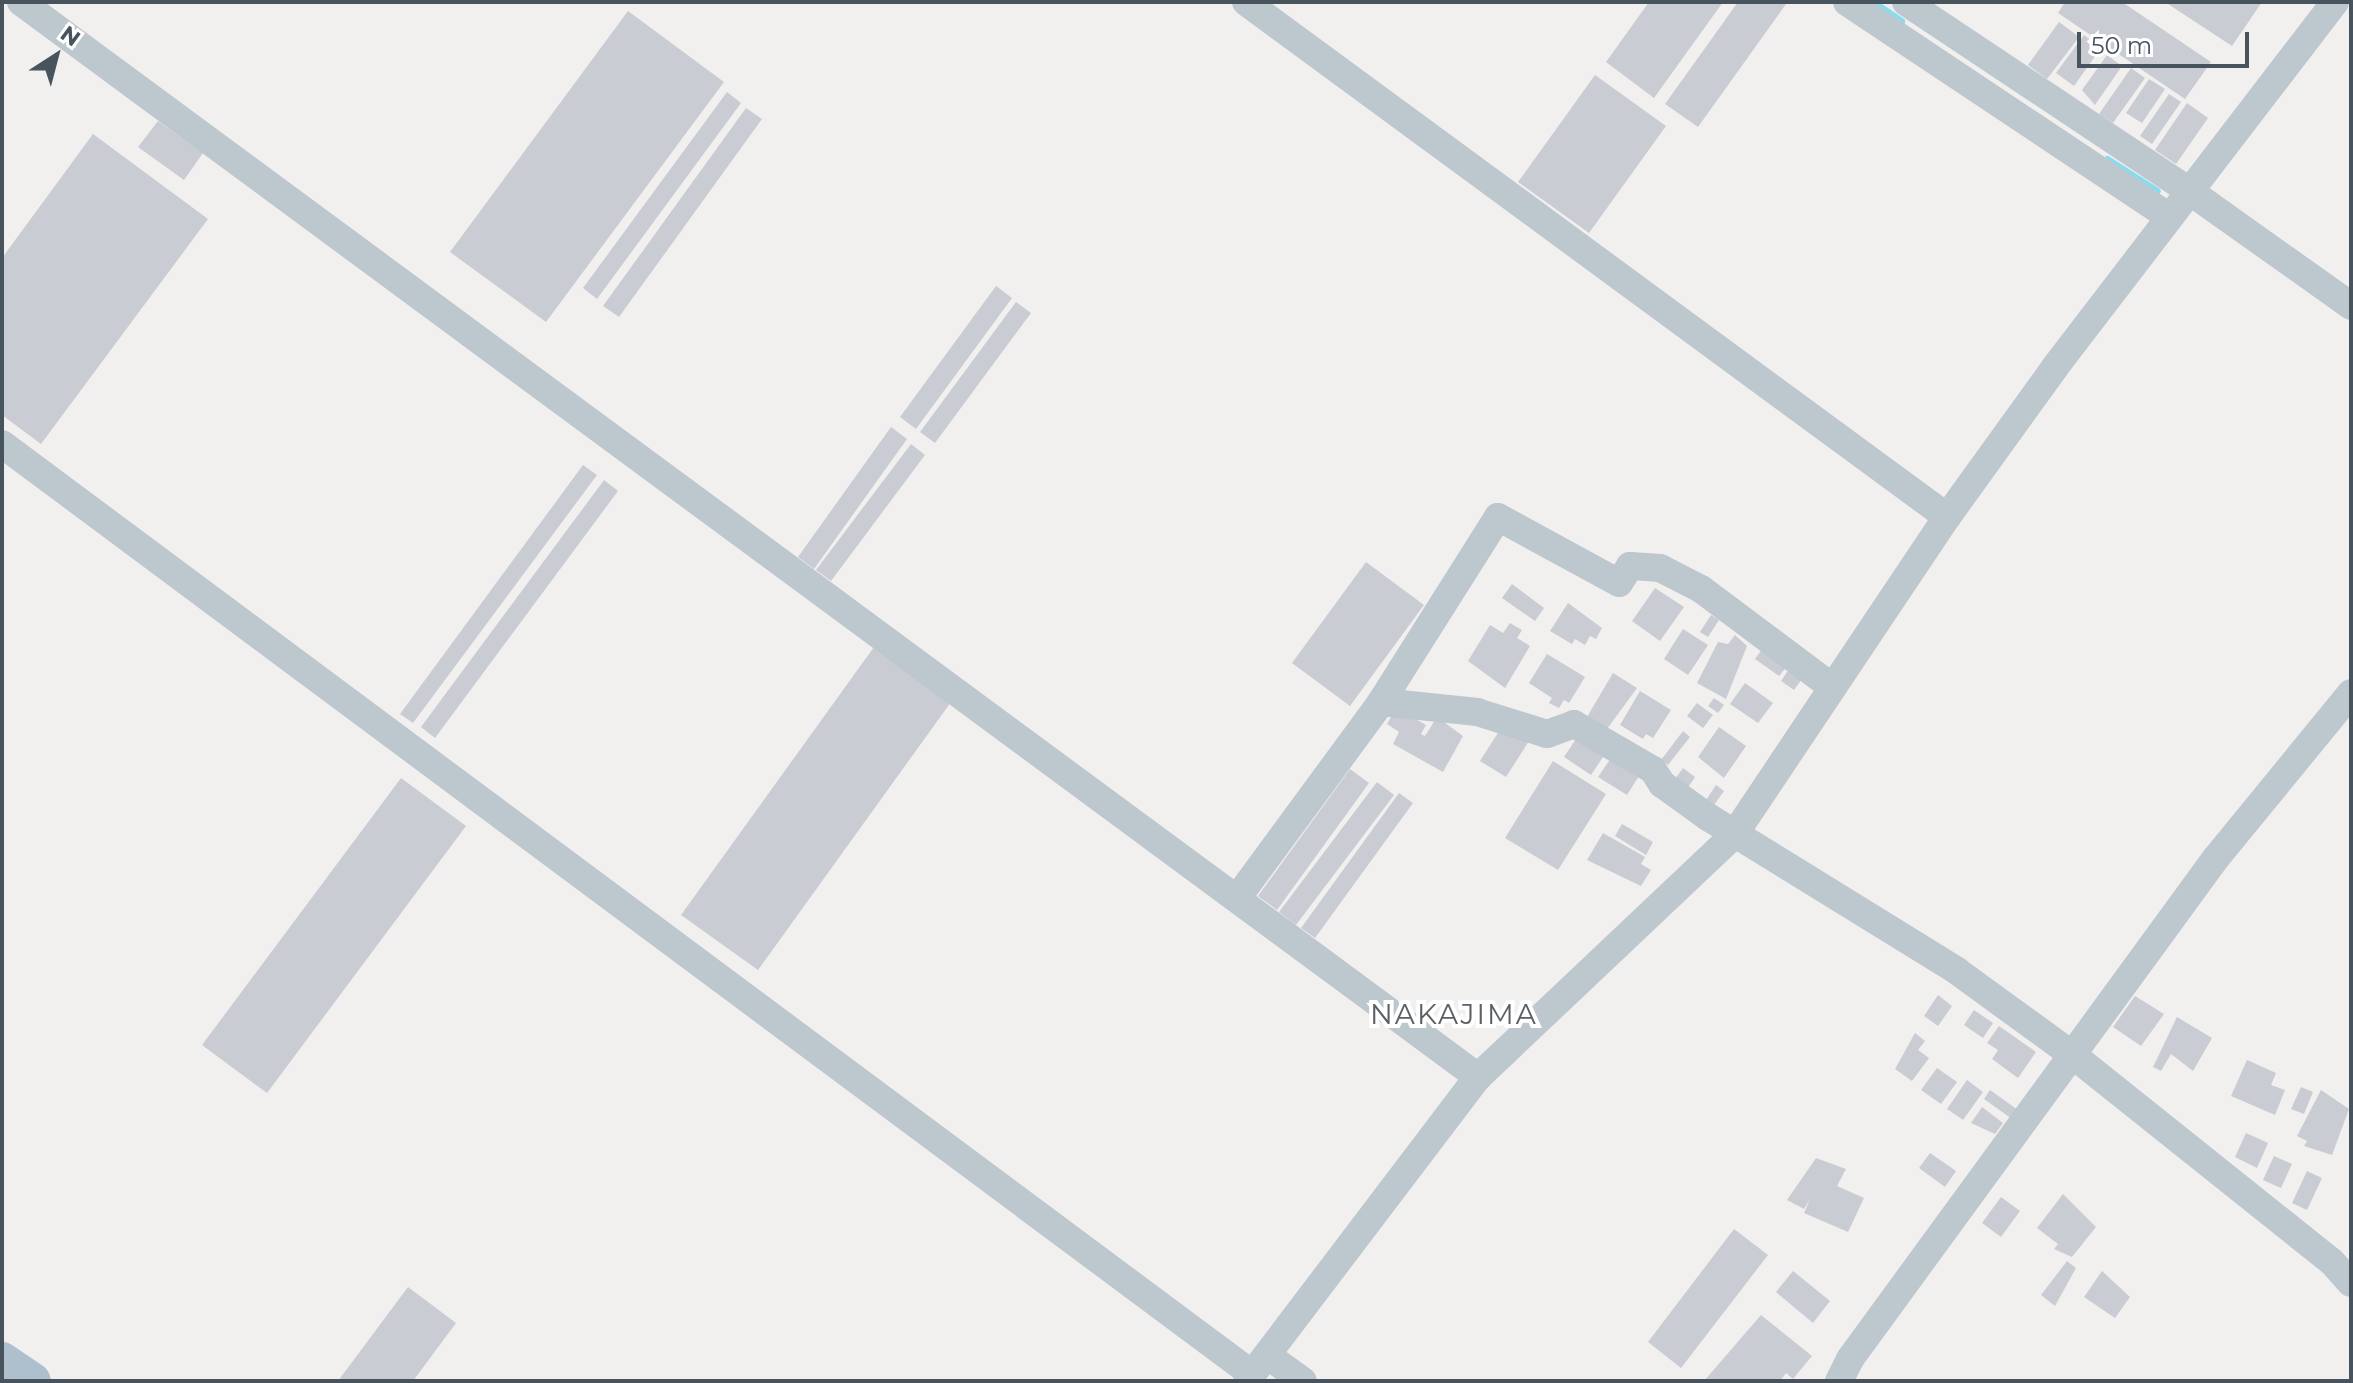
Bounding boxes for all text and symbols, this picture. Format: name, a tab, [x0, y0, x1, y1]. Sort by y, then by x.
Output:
north arrow	[16, 16, 96, 96]
scale bar	[2081, 16, 2253, 66]
text: N	[55, 20, 86, 52]
text: 50 m	[2091, 31, 2152, 60]
district label: NAKAJIMA	[1370, 997, 1538, 1031]

